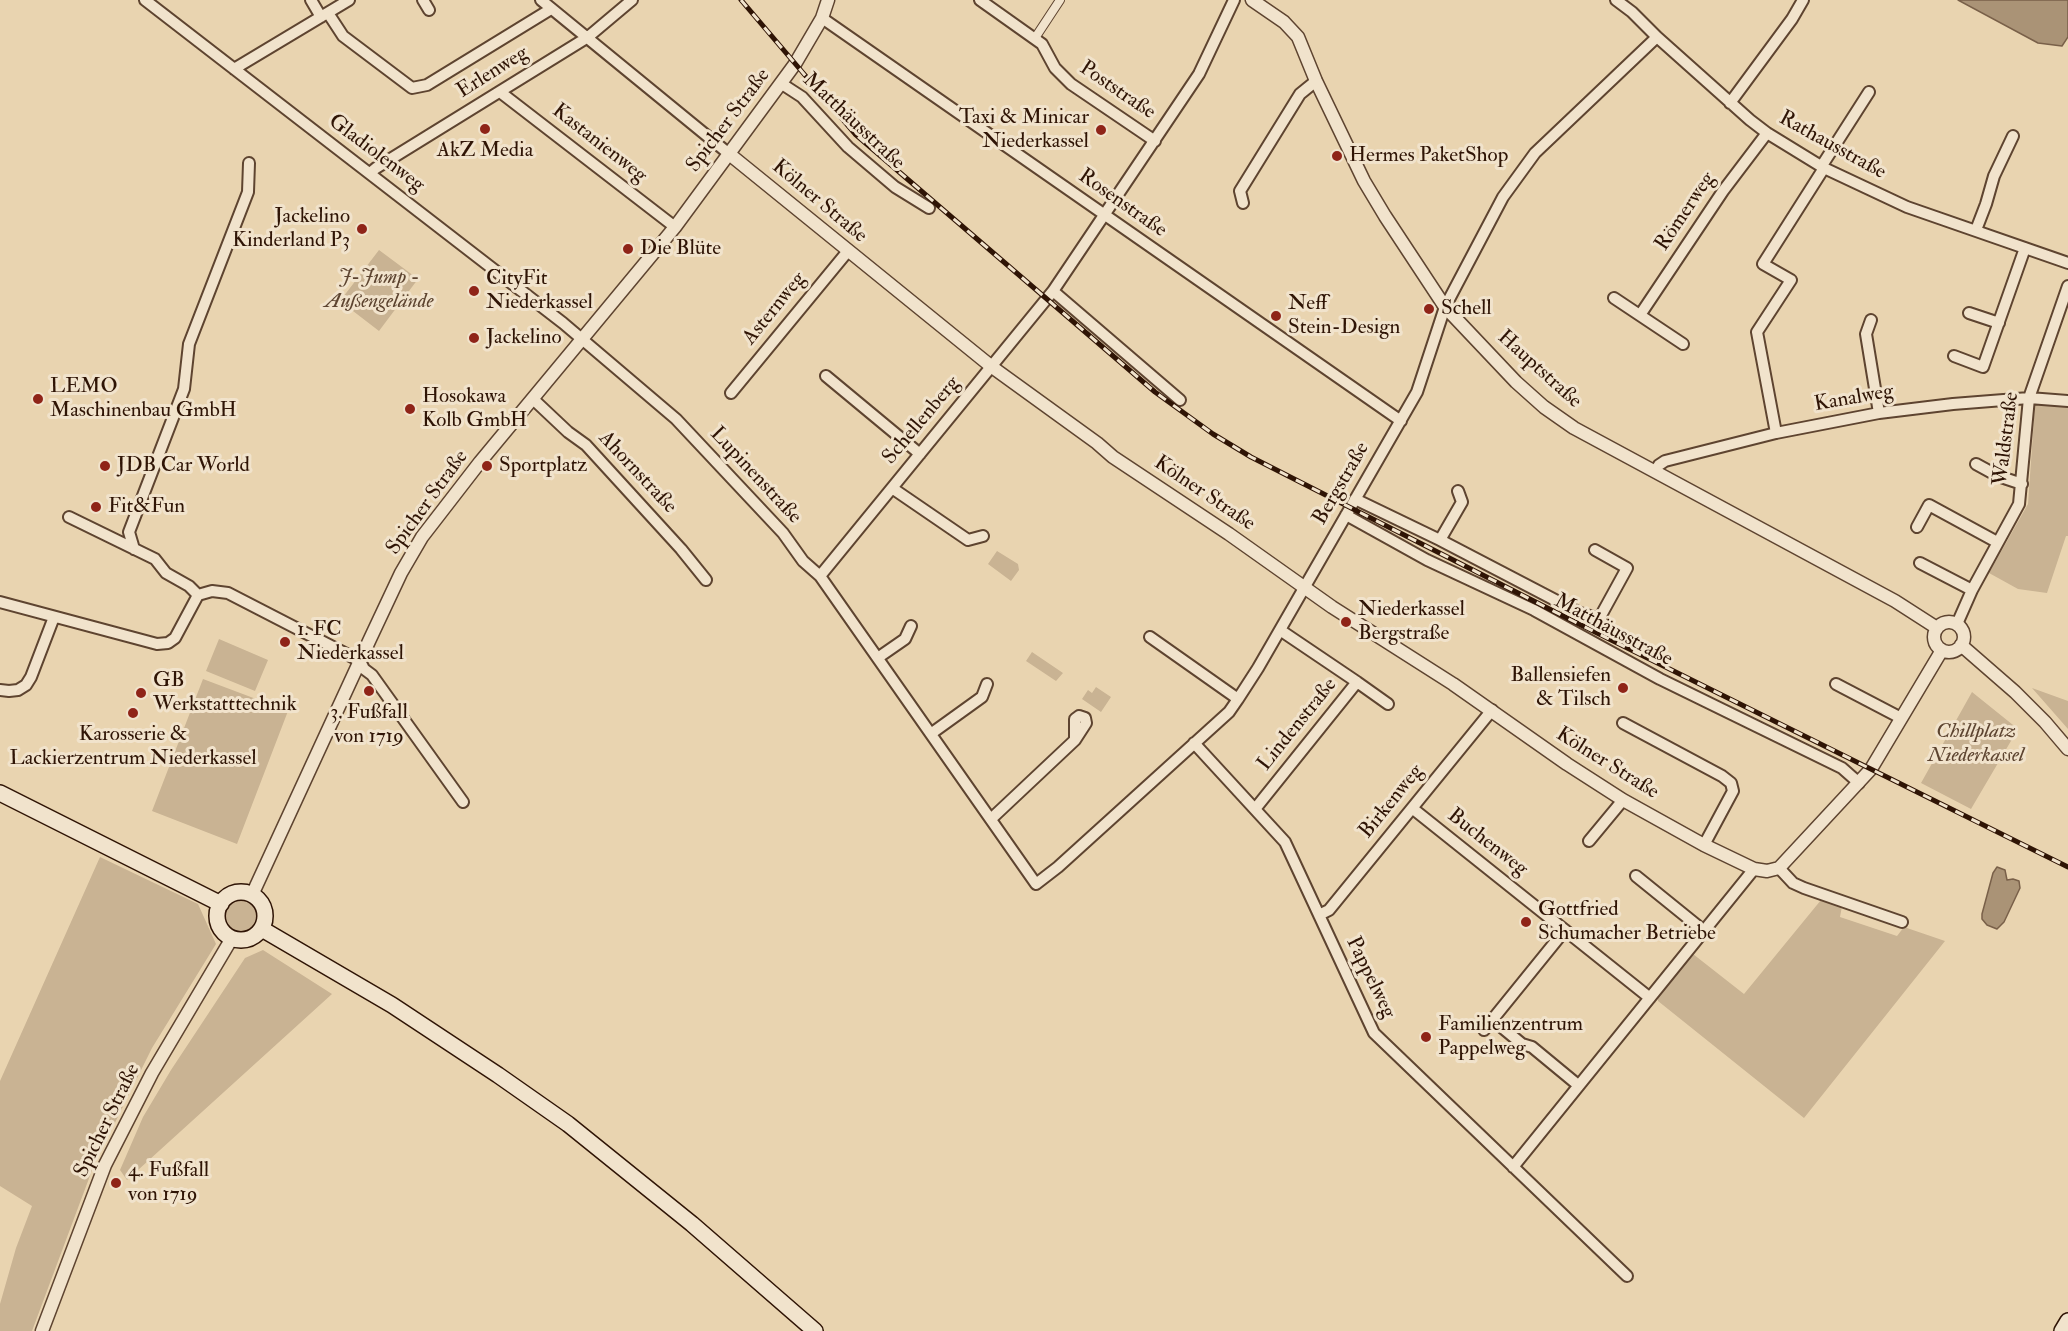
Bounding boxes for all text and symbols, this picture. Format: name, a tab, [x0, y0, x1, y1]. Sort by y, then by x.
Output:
street label: Erlenweg	[453, 41, 533, 105]
street label: Poststraße	[1074, 56, 1160, 126]
street label: Spicher Straße	[682, 64, 776, 178]
street label: Matthäusstraße	[797, 68, 909, 176]
street label: Kastanienweg	[547, 99, 651, 189]
place label: Taxi & Minicar Niederkassel	[959, 105, 1089, 155]
street label: Rathausstraße	[1774, 106, 1890, 186]
street label: Gladiolenweg	[323, 110, 429, 198]
marker: AkZ Media	[478, 122, 492, 136]
marker: Taxi & Minicar Niederkassel	[1094, 123, 1108, 137]
place label: AkZ Media	[437, 138, 533, 164]
place label: Hermes PaketShop	[1349, 143, 1508, 169]
marker: Hermes PaketShop	[1330, 149, 1344, 163]
street label: Kölner Straße	[766, 155, 872, 249]
street label: Rosenstraße	[1073, 164, 1171, 244]
street label: Römerweg	[1650, 168, 1722, 256]
place label: Jackelino Kinderland P3	[232, 204, 350, 254]
marker: Jackelino Kinderland P3	[355, 222, 369, 236]
place label: Die Blüte	[640, 236, 721, 262]
marker: Die Blüte	[621, 242, 635, 256]
park label: J-Jump - Außengelände	[325, 265, 433, 315]
place label: CityFit Niederkassel	[486, 266, 593, 316]
street label: Asternweg	[738, 267, 812, 351]
marker: CityFit Niederkassel	[467, 284, 481, 298]
place label: Neff Stein-Design	[1288, 291, 1400, 341]
place label: Schell	[1441, 296, 1492, 322]
marker: Schell	[1422, 302, 1436, 316]
marker: Neff Stein-Design	[1269, 309, 1283, 323]
place label: Jackelino	[486, 325, 562, 351]
street label: Hauptstraße	[1492, 326, 1586, 414]
marker: Jackelino	[467, 331, 481, 345]
street label: Schellenberg	[878, 372, 966, 470]
place label: LEMO Maschinenbau GmbH	[50, 374, 237, 424]
street label: Kanalweg	[1812, 380, 1896, 418]
place label: Hosokawa Kolb GmbH	[422, 384, 527, 434]
street label: Waldstraße	[1989, 391, 2025, 487]
marker: LEMO Maschinenbau GmbH	[31, 392, 45, 406]
marker: Hosokawa Kolb GmbH	[403, 402, 417, 416]
street label: Lupinenstraße	[704, 422, 806, 530]
street label: Ahornstraße	[592, 426, 682, 520]
street label: Bergstraße	[1308, 438, 1376, 530]
street label: Spicher Straße	[382, 446, 474, 560]
street label: Kölner Straße	[1149, 451, 1259, 537]
place label: JDB Car World	[117, 453, 250, 479]
place label: Sportplatz	[499, 453, 587, 479]
marker: JDB Car World	[98, 459, 112, 473]
marker: Sportplatz	[480, 459, 494, 473]
place label: Fit&Fun	[108, 494, 185, 520]
marker: Fit&Fun	[89, 500, 103, 514]
street label: Matthäusstraße	[1549, 589, 1677, 673]
place label: Niederkassel Bergstraße	[1358, 597, 1465, 647]
marker: Niederkassel Bergstraße	[1339, 615, 1353, 629]
place label: 1. FC Niederkassel	[297, 617, 404, 667]
marker: 1. FC Niederkassel	[278, 635, 292, 649]
place label: Ballensiefen & Tilsch	[1511, 663, 1611, 713]
place label: GB Werkstatttechnik	[153, 668, 297, 718]
street label: Lindenstraße	[1253, 674, 1343, 776]
marker: Ballensiefen & Tilsch	[1616, 681, 1630, 695]
marker: 3. Fußfall von 1719	[362, 684, 376, 698]
marker: GB Werkstatttechnik	[134, 686, 148, 700]
place label: 3. Fußfall von 1719	[330, 700, 408, 750]
marker: Karosserie & Lackierzentrum Niederkassel	[126, 706, 140, 720]
park label: Chillplatz Niederkassel	[1928, 719, 2024, 769]
place label: Karosserie & Lackierzentrum Niederkassel	[9, 722, 257, 772]
street label: Kölner Straße	[1551, 722, 1663, 806]
street label: Birkenweg	[1355, 760, 1429, 844]
street label: Buchenweg	[1442, 804, 1532, 882]
place label: Gottfried Schumacher Betriebe	[1538, 897, 1716, 947]
marker: Gottfried Schumacher Betriebe	[1519, 915, 1533, 929]
street label: Pappelweg	[1339, 933, 1401, 1023]
place label: Familienzentrum Pappelweg	[1438, 1012, 1583, 1062]
marker: Familienzentrum Pappelweg	[1419, 1030, 1433, 1044]
street label: Spicher Straße	[70, 1060, 146, 1182]
place label: 4. Fußfall von 1719	[128, 1158, 209, 1208]
marker: 4. Fußfall von 1719	[109, 1176, 123, 1190]

